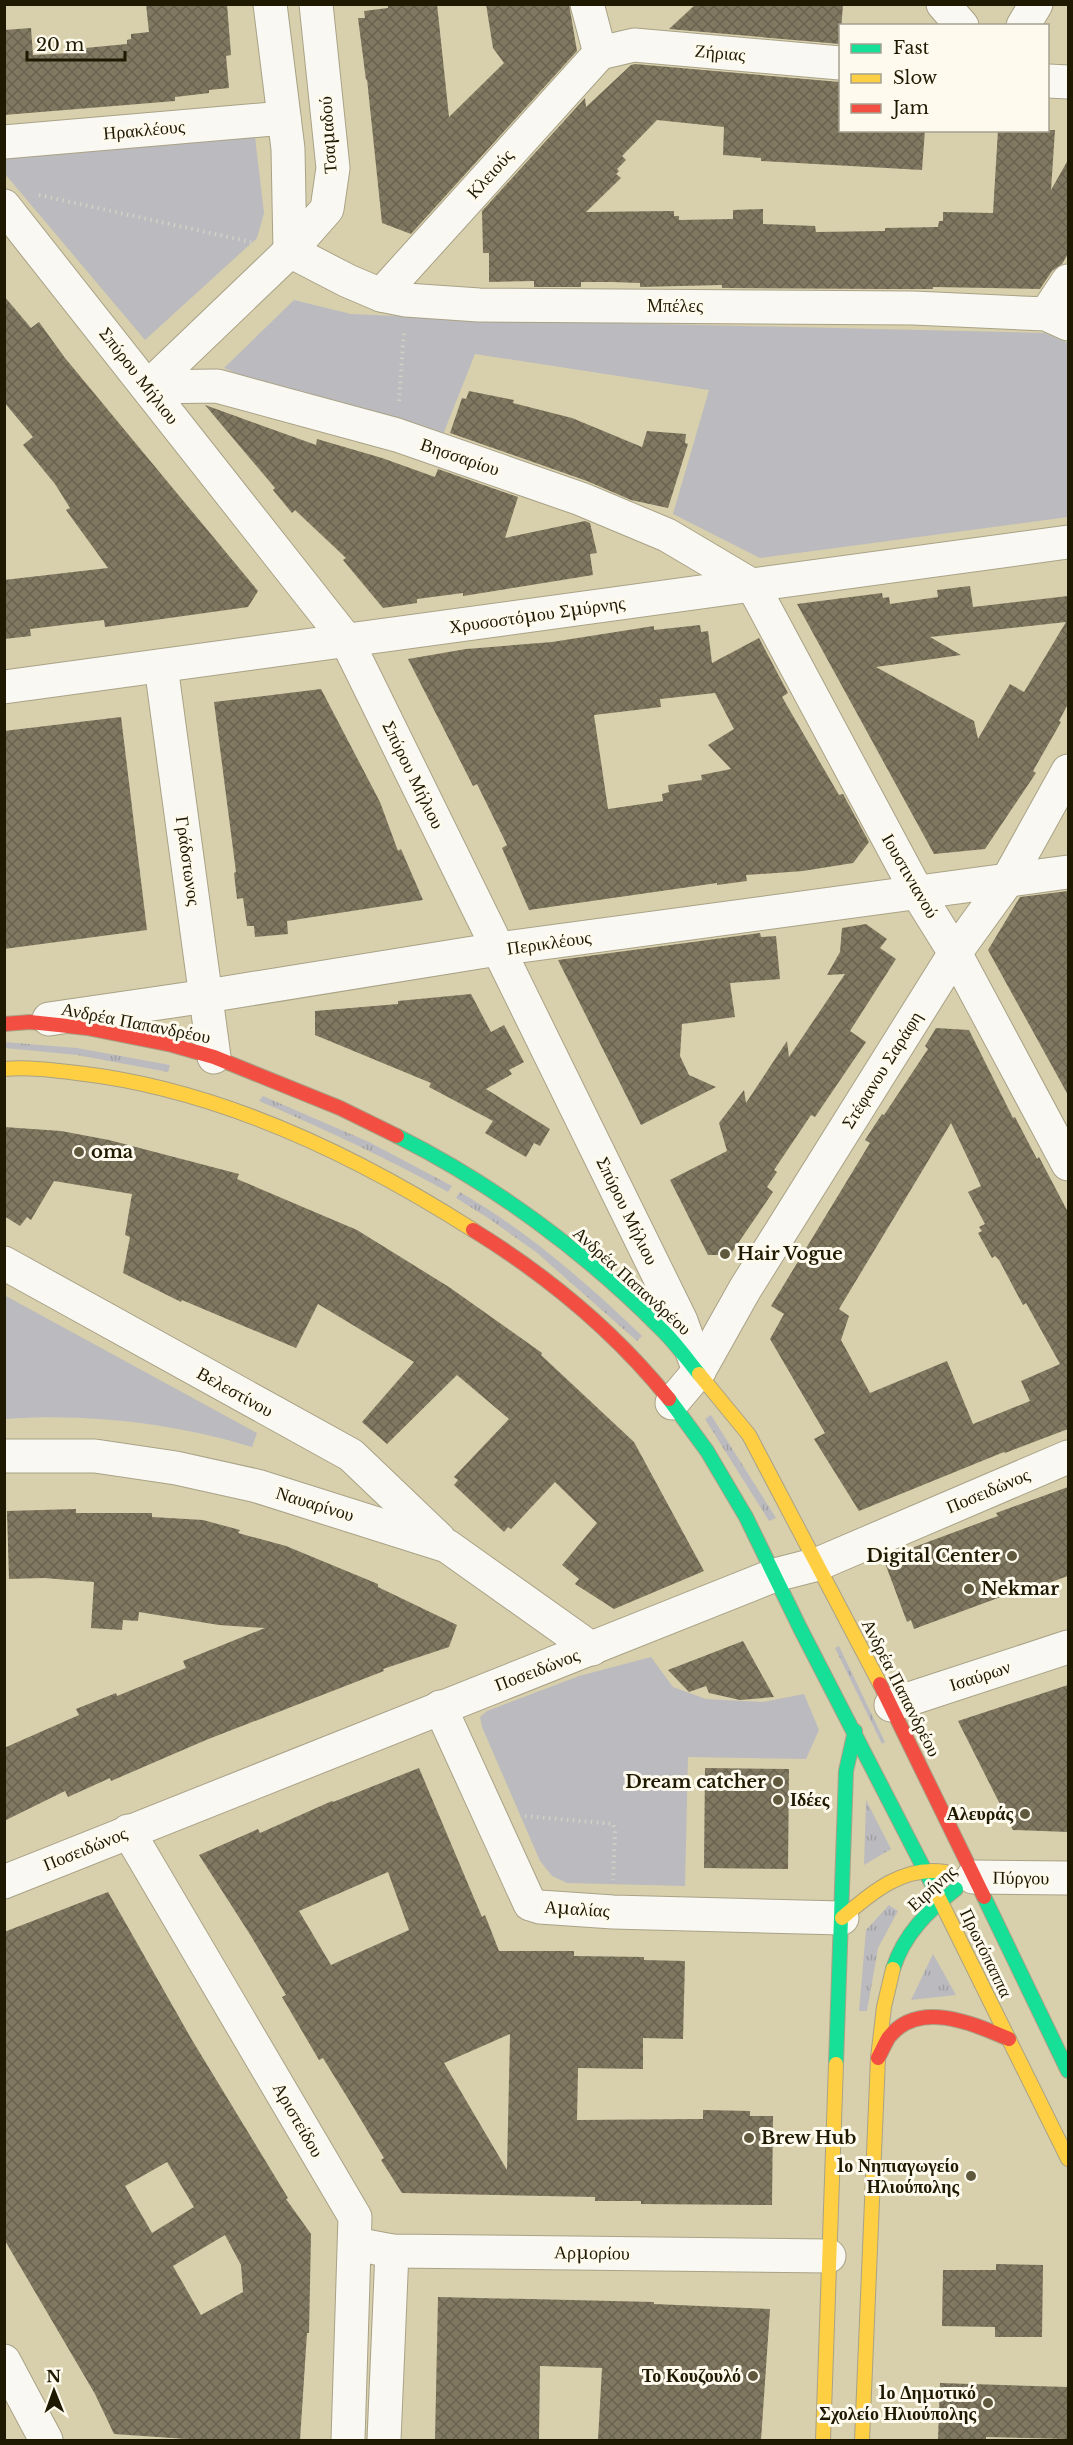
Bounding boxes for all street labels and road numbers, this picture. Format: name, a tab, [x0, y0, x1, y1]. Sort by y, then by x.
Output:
street label: Ζήριας	[694, 40, 746, 66]
street label: Τσαμαδού	[314, 95, 342, 175]
street label: Ηρακλέους	[102, 115, 186, 145]
street label: Κλειούς	[462, 145, 518, 203]
street label: Μπέλες	[647, 295, 703, 317]
street label: Σπύρου Μήλιου	[94, 323, 184, 429]
street label: Βησσαρίου	[418, 433, 502, 481]
street label: Χρυσοστόμου Σμύρνης	[448, 592, 626, 638]
street label: Σπύρου Μήλιου	[377, 718, 449, 833]
street label: Γράδστωνος	[171, 815, 205, 907]
street label: Ιουστινιανού	[877, 830, 943, 922]
street label: Περικλέους	[505, 926, 593, 960]
street label: Ανδρέα Παπανδρέου	[60, 998, 213, 1048]
street label: Στέφανου Σαράφη	[837, 1007, 927, 1133]
street label: Σπύρου Μήλιου	[591, 1154, 663, 1269]
street label: Ανδρέα Παπανδρέου	[568, 1222, 696, 1340]
street label: Βελεστίνου	[193, 1362, 277, 1422]
street label: Ποσειδώνος	[943, 1464, 1033, 1518]
street label: Ναυαρίνου	[273, 1482, 357, 1526]
street label: Ανδρέα Παπανδρέου	[857, 1616, 945, 1761]
street label: Ποσειδώνος	[492, 1644, 582, 1696]
street label: Ισαύρων	[947, 1656, 1013, 1696]
street label: Ποσειδώνος	[40, 1822, 130, 1876]
street label: Ειρήνης	[903, 1860, 961, 1916]
street label: Πύργου	[992, 1867, 1050, 1889]
street label: Αμαλίας	[544, 1896, 610, 1922]
street label: Πρωτόπαππα	[955, 1905, 1017, 2002]
street label: Αριστείδου	[268, 2079, 328, 2161]
street label: Αρμορίου	[554, 2241, 630, 2265]

